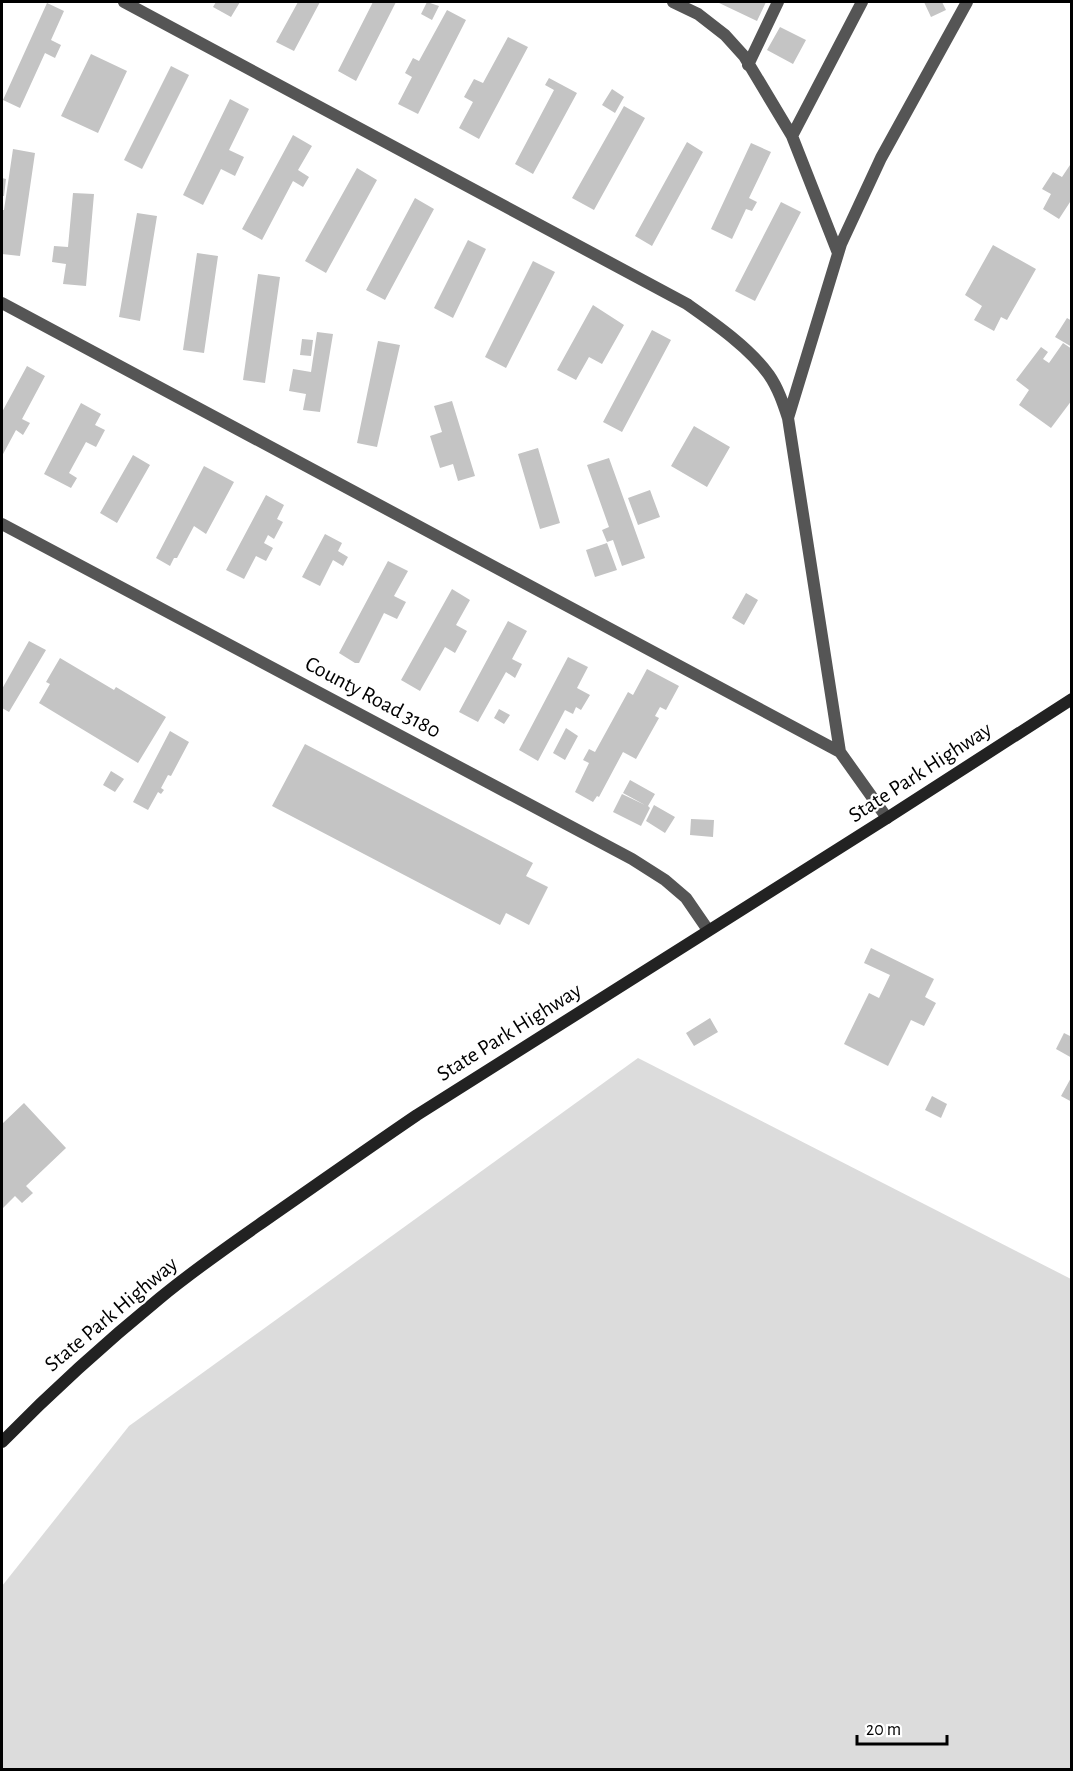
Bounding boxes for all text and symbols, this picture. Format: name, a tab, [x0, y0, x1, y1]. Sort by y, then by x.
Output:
street label: County Road 3180	[301, 652, 445, 742]
street label: State Park Highway	[845, 717, 996, 826]
street label: State Park Highway	[433, 979, 586, 1085]
street label: State Park Highway	[41, 1252, 182, 1376]
scale bar	[857, 1708, 947, 1746]
text: 20 m	[866, 1721, 901, 1739]

